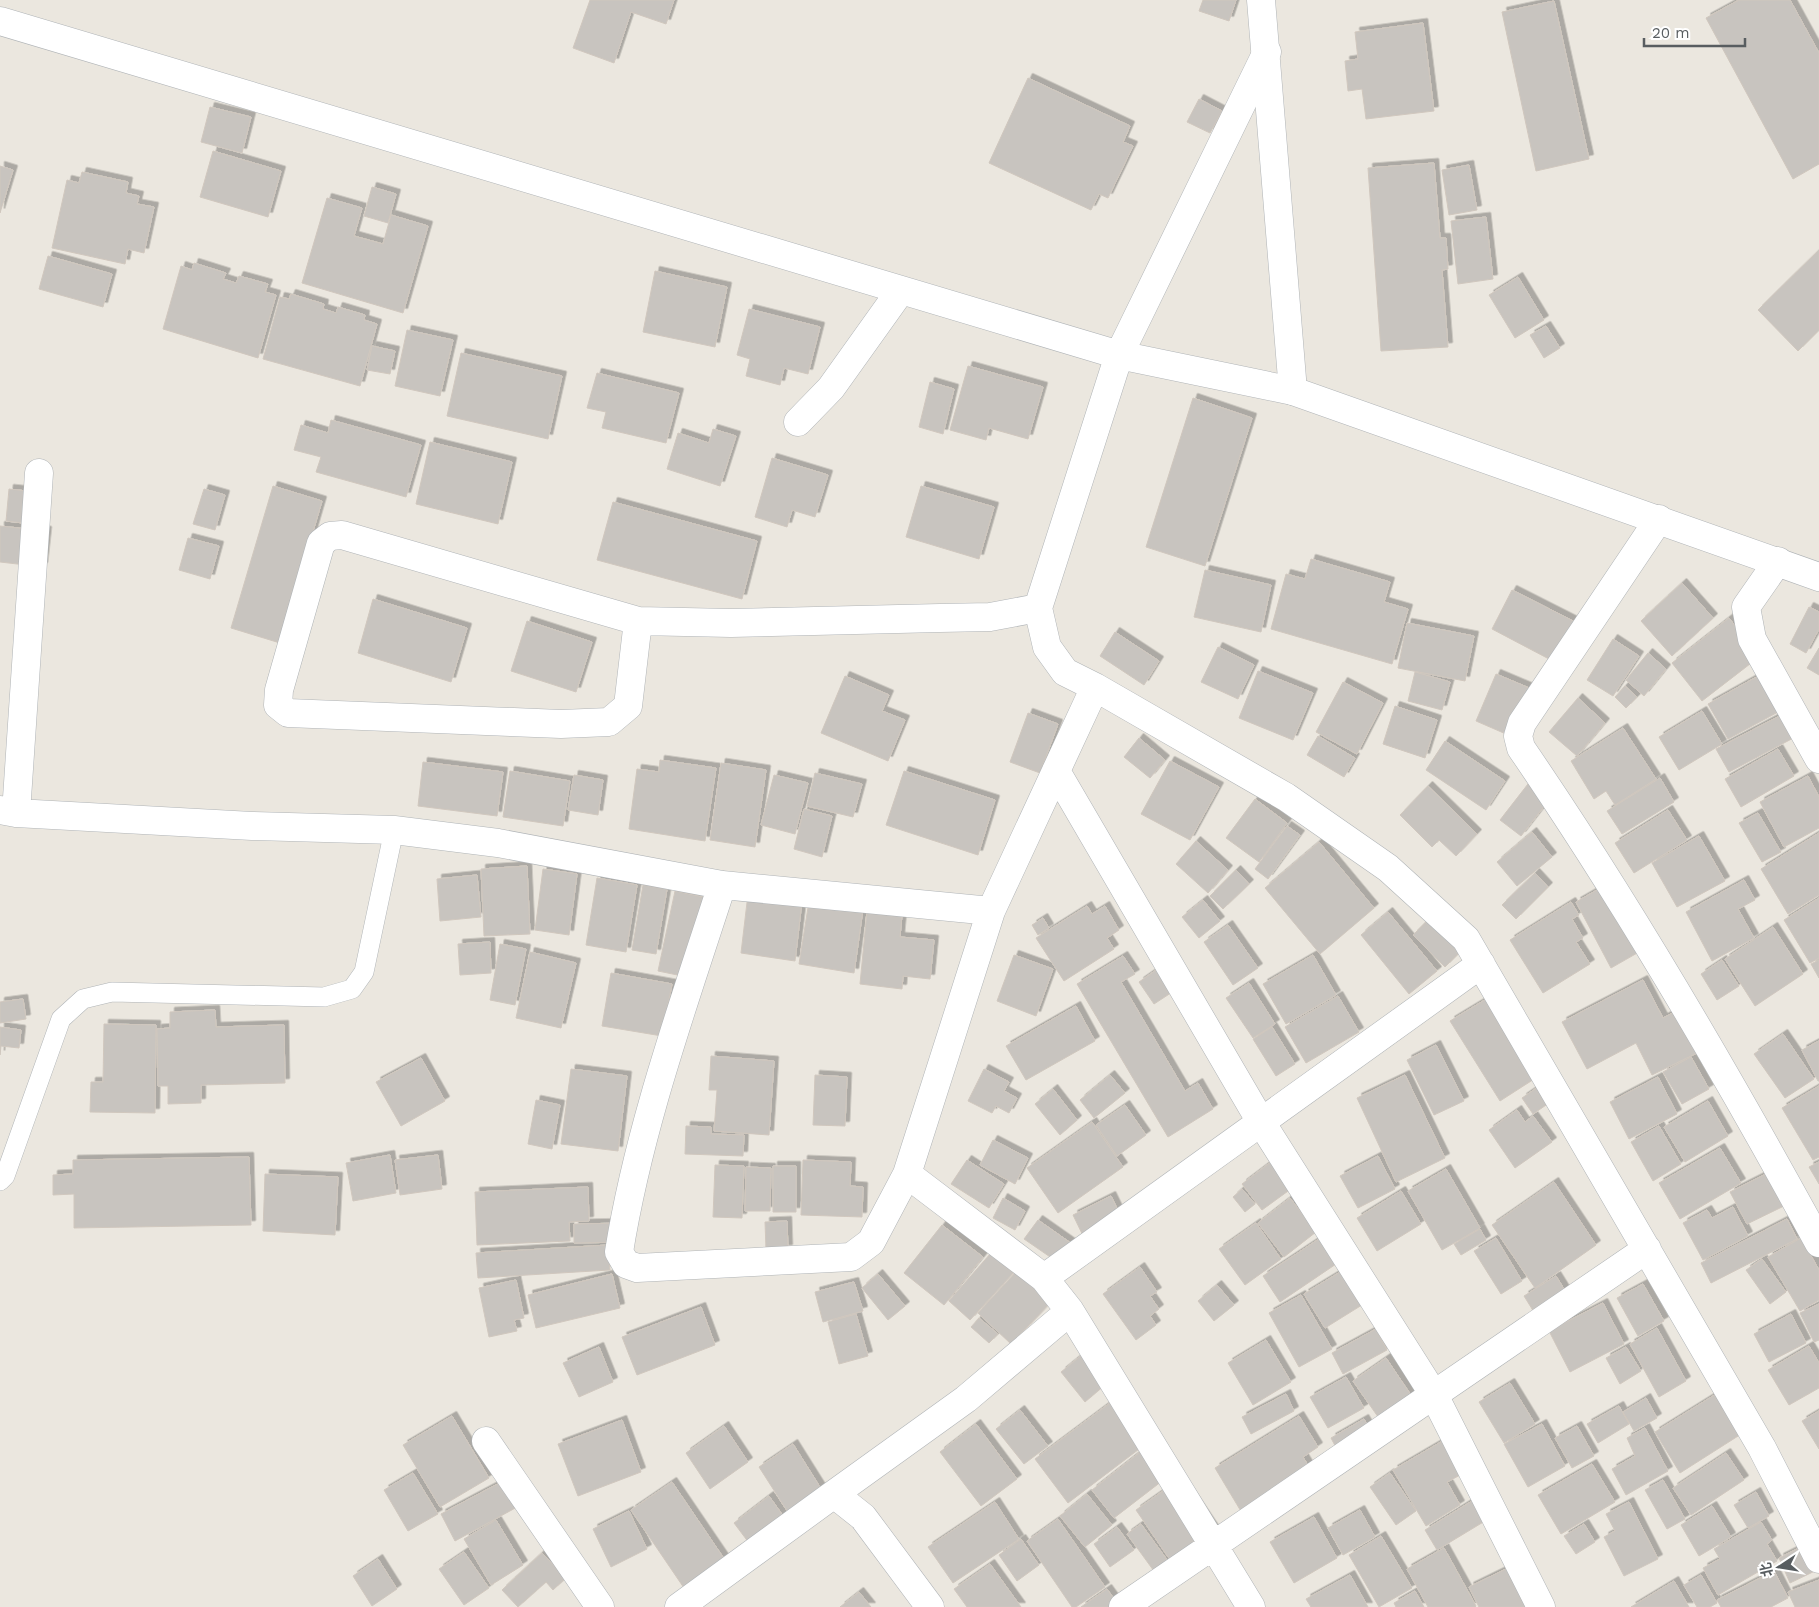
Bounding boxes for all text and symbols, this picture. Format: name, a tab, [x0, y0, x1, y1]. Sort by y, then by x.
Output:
scale bar	[1644, 15, 1745, 47]
text: 20 m	[1652, 24, 1690, 42]
north arrow	[1754, 1542, 1804, 1592]
text: 北	[1757, 1561, 1776, 1578]

